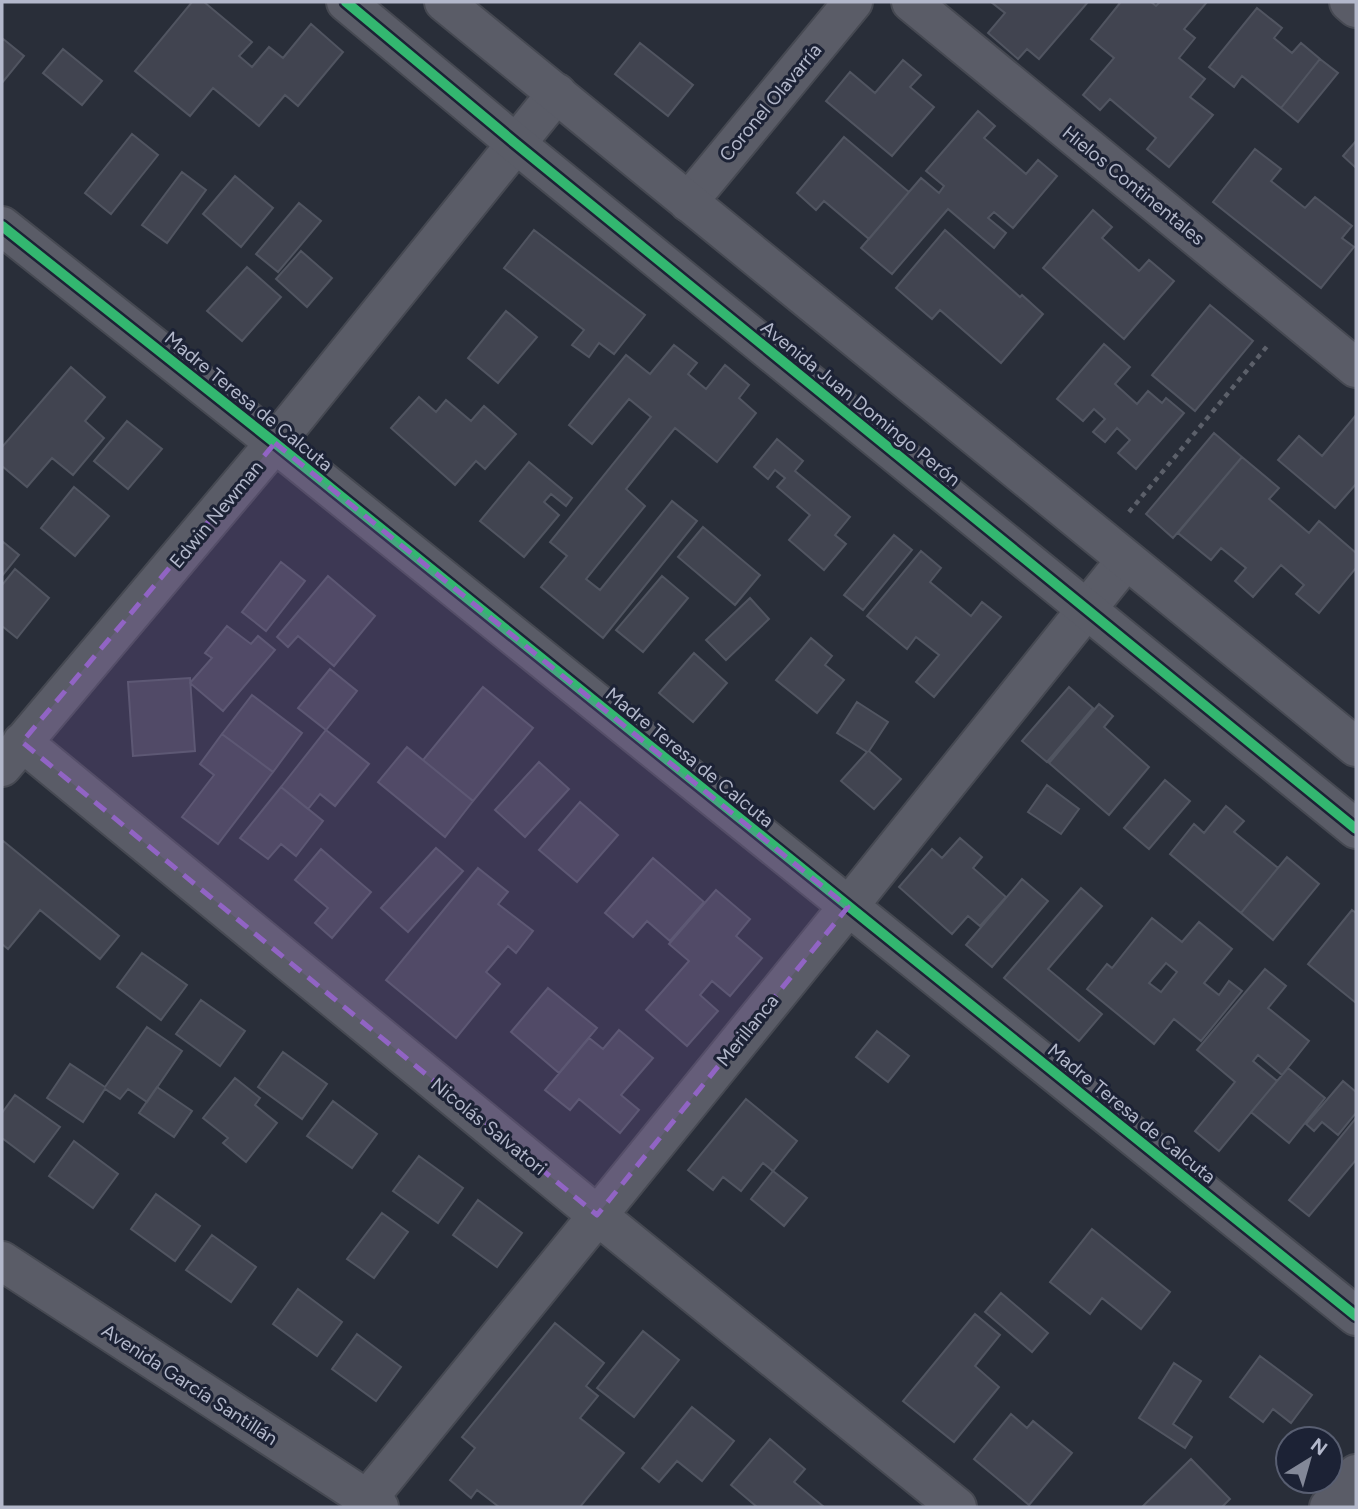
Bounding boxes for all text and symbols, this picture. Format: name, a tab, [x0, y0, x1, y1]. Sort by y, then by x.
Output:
street label: Coronel Olavarría	[714, 39, 826, 166]
street label: Hielos Continentales	[1058, 121, 1210, 250]
street label: Avenida Juan Domingo Perón	[756, 316, 965, 491]
street label: Madre Teresa de Calcuta	[160, 327, 337, 476]
street label: Edwin Newman	[165, 456, 268, 573]
street label: Madre Teresa de Calcuta	[601, 683, 778, 832]
street label: Merillanca	[711, 990, 783, 1071]
street label: Madre Teresa de Calcuta	[1043, 1039, 1220, 1188]
street label: Nicolás Salvatori	[426, 1073, 551, 1180]
street label: Avenida García Santillán	[97, 1319, 282, 1450]
north arrow	[1274, 1425, 1344, 1495]
text: N	[1306, 1433, 1332, 1460]

